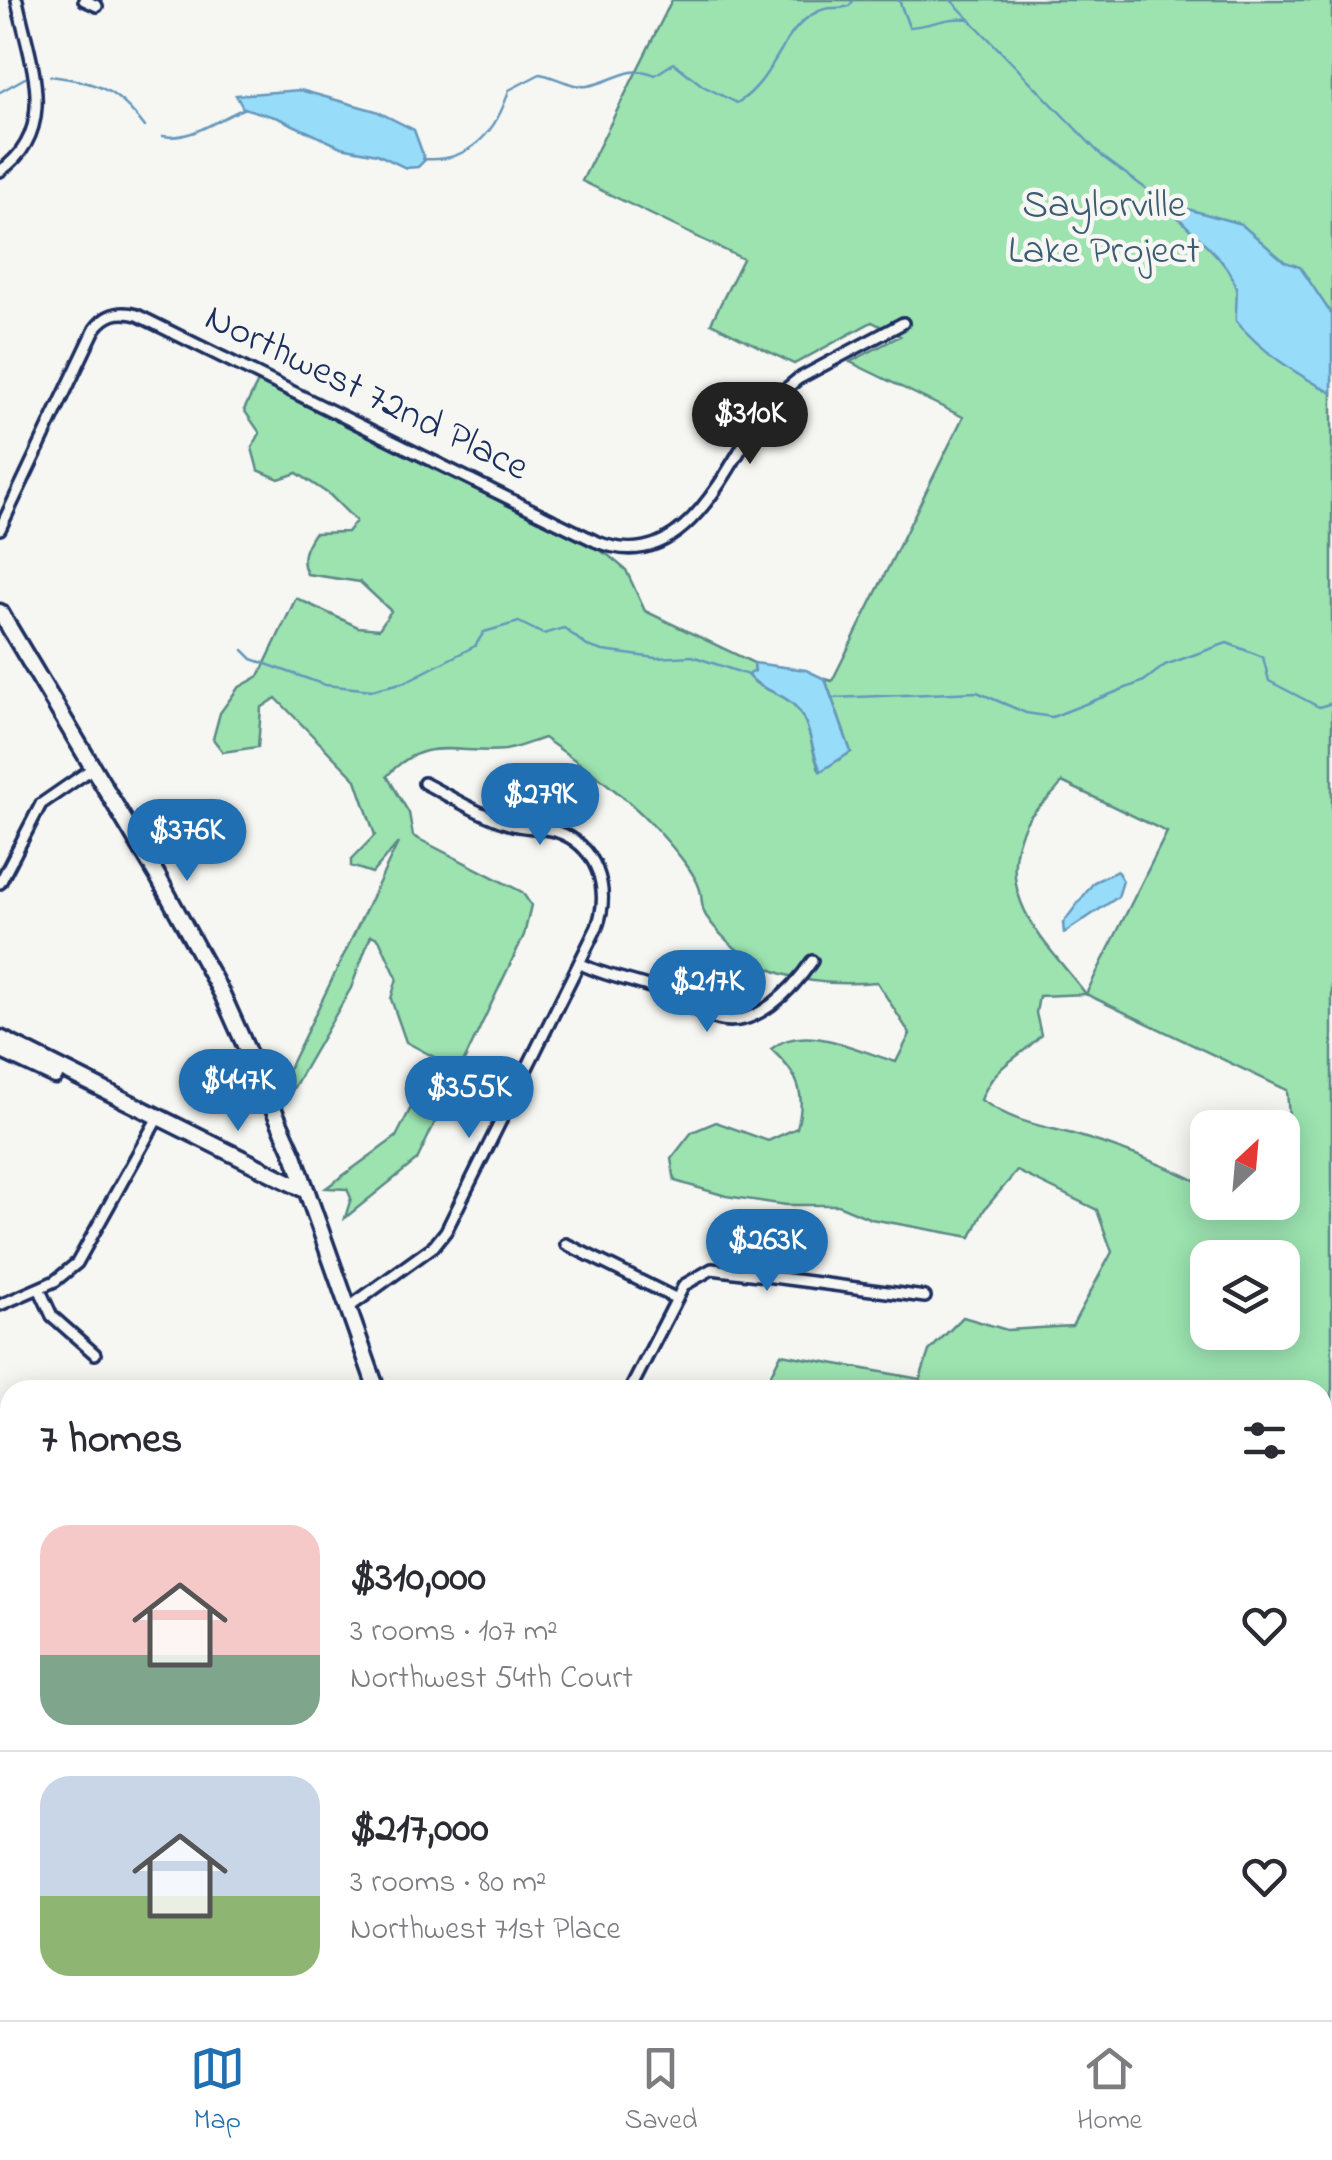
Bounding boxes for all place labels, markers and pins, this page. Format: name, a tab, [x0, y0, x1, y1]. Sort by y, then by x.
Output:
pin: $310K	[680, 382, 820, 467]
pin: $279K	[470, 763, 610, 848]
pin: $376K	[117, 799, 257, 884]
pin: $217K	[637, 950, 777, 1035]
pin: $447K	[168, 1049, 308, 1134]
pin: $355K	[399, 1056, 539, 1141]
pin: $263K	[697, 1209, 837, 1294]

